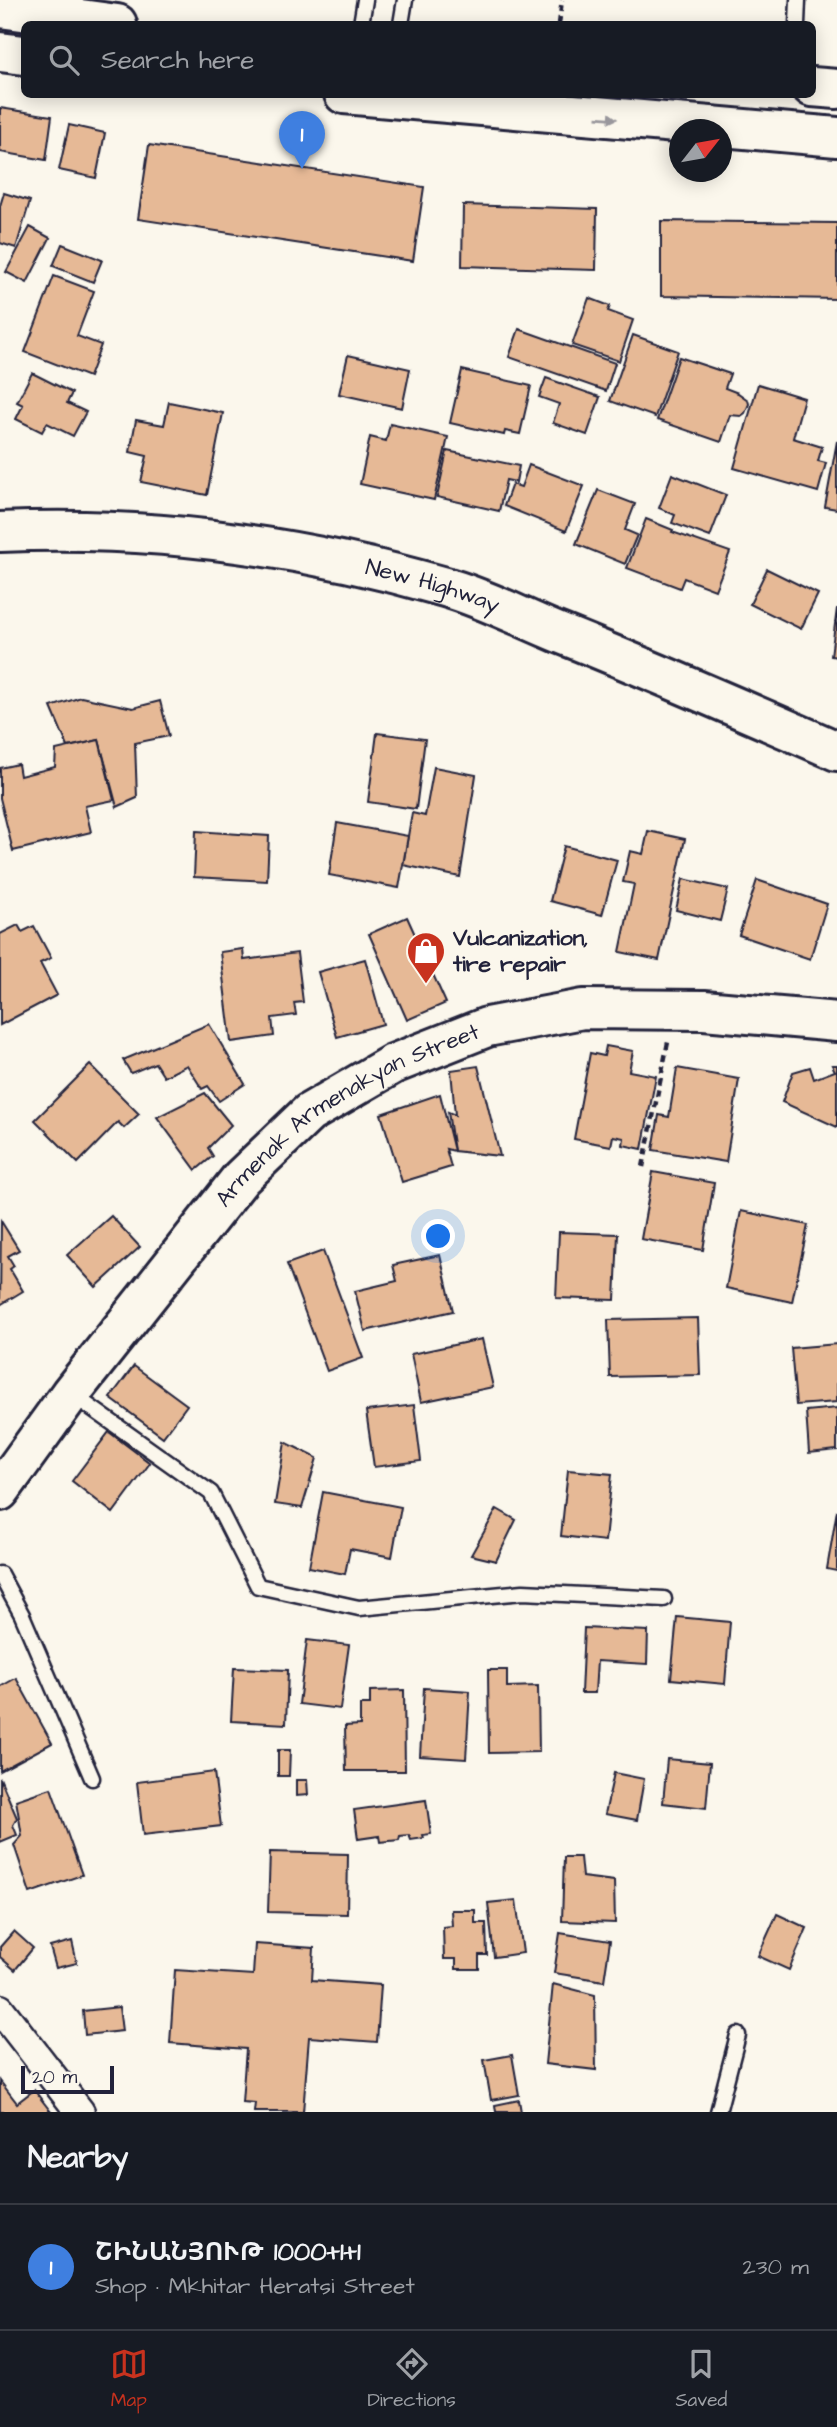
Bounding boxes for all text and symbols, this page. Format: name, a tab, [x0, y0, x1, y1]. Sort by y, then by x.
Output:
search box	[21, 21, 816, 98]
icon: search	[45, 41, 83, 79]
text: Search here	[101, 42, 254, 78]
pin: 1	[279, 111, 325, 169]
one-way arrow	[596, 113, 618, 124]
north arrow	[669, 119, 732, 182]
street label: New Highway	[362, 551, 505, 622]
place label: Vulcanization, tire repair	[452, 922, 588, 980]
shop icon: Vulcanization, tire repair	[405, 930, 447, 985]
street label: Armenak Armenakyan Street	[208, 1015, 485, 1214]
your location	[421, 1219, 455, 1253]
scale bar	[21, 2063, 114, 2095]
text: 20 m	[32, 2064, 77, 2091]
text: Nearby	[28, 2137, 128, 2179]
text: ՇԻՆԱՆՅՈՒԹ 1000+1+1	[95, 2234, 361, 2270]
text: 1	[50, 2251, 52, 2283]
text: 230 m	[743, 2251, 809, 2283]
text: Shop · Mkhitar Heratsi Street	[95, 2270, 415, 2302]
tab: Map	[110, 2345, 148, 2414]
tab: Directions	[367, 2345, 456, 2414]
tab: Saved	[675, 2345, 727, 2414]

